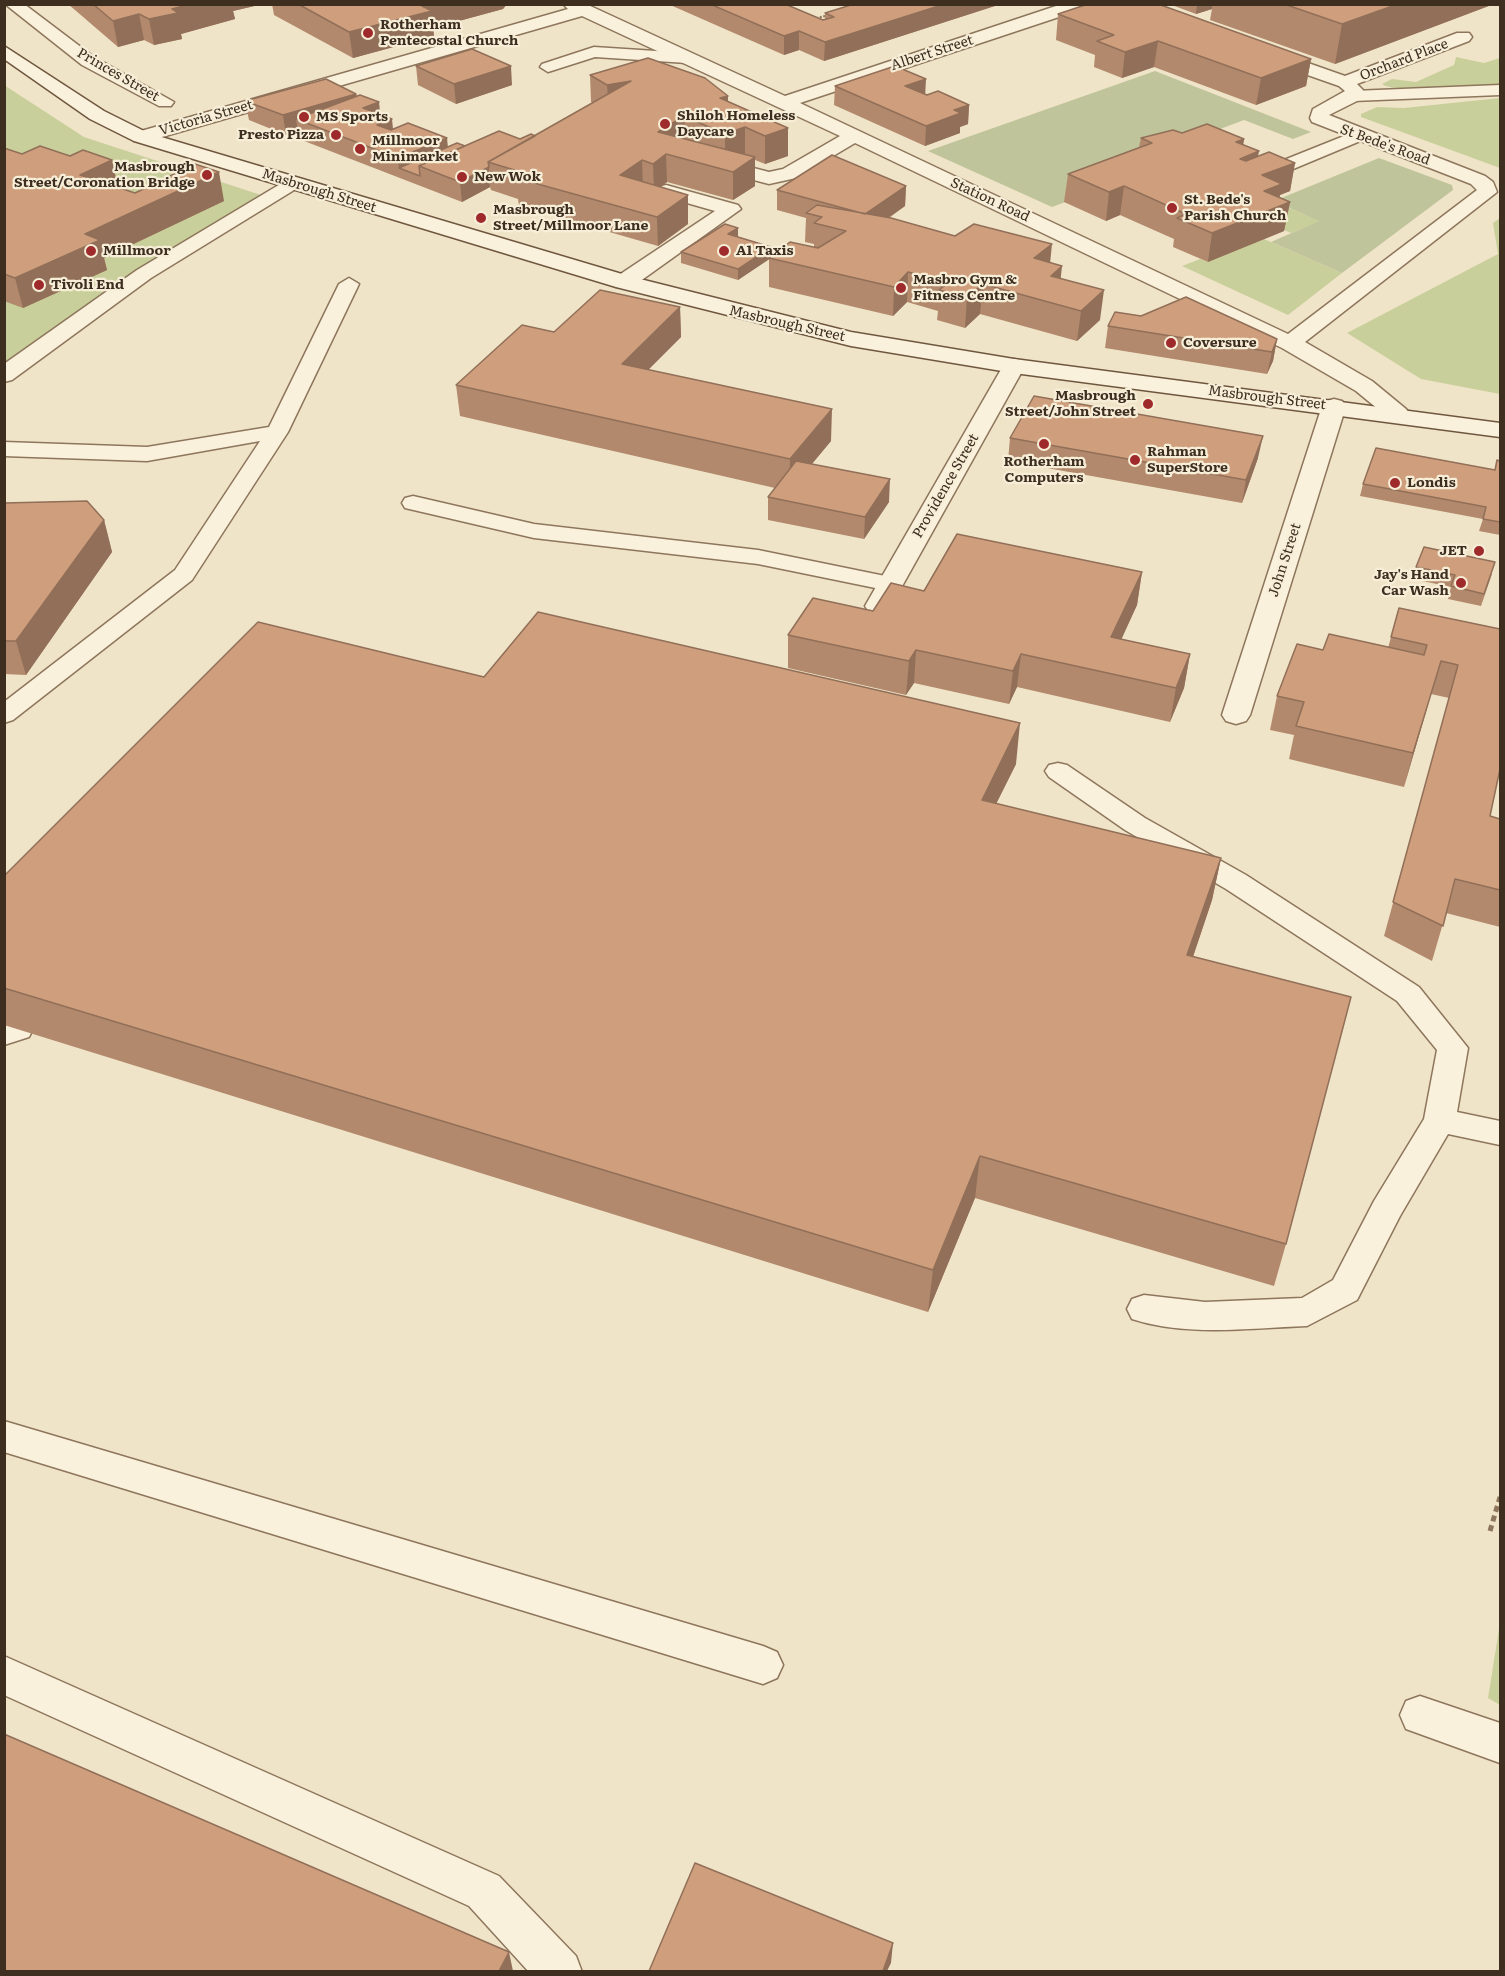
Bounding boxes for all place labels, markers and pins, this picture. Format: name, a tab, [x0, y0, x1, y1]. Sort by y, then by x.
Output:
place label: Rotherham Pentecostal Church	[380, 17, 519, 50]
marker: Rotherham Pentecostal Church	[361, 26, 375, 40]
place label: Shiloh Homeless Daycare	[677, 108, 795, 140]
place label: MS Sports	[316, 109, 388, 125]
marker: MS Sports	[297, 110, 311, 124]
marker: Shiloh Homeless Daycare	[658, 117, 672, 131]
place label: Presto Pizza	[238, 127, 324, 143]
marker: Presto Pizza	[329, 128, 343, 142]
place label: Millmoor Minimarket	[372, 133, 458, 166]
marker: Millmoor Minimarket	[353, 142, 367, 156]
place label: Masbrough Street/Coronation Bridge	[14, 159, 195, 192]
marker: Masbrough Street/Coronation Bridge	[200, 168, 214, 182]
place label: New Wok	[474, 169, 541, 185]
marker: New Wok	[455, 170, 469, 184]
place label: St. Bede's Parish Church	[1184, 192, 1286, 225]
marker: St. Bede's Parish Church	[1165, 201, 1179, 215]
place label: Masbrough Street/Millmoor Lane	[493, 202, 648, 234]
marker: Masbrough Street/Millmoor Lane	[474, 211, 488, 225]
place label: Millmoor	[103, 243, 171, 259]
place label: A1 Taxis	[736, 243, 794, 259]
marker: Millmoor	[84, 244, 98, 258]
marker: A1 Taxis	[717, 244, 731, 258]
place label: Masbro Gym & Fitness Centre	[913, 272, 1017, 304]
place label: Tivoli End	[51, 277, 124, 293]
marker: Tivoli End	[32, 278, 46, 292]
marker: Masbro Gym & Fitness Centre	[894, 281, 908, 295]
place label: Coversure	[1183, 335, 1257, 351]
marker: Coversure	[1164, 336, 1178, 350]
place label: Masbrough Street/John Street	[1005, 388, 1136, 420]
marker: Masbrough Street/John Street	[1141, 397, 1155, 411]
marker: Rotherham Computers	[1037, 437, 1051, 451]
place label: Rahman SuperStore	[1147, 444, 1228, 476]
marker: Rahman SuperStore	[1128, 453, 1142, 467]
place label: Rotherham Computers	[1003, 454, 1085, 486]
place label: Londis	[1407, 475, 1456, 491]
marker: Londis	[1388, 476, 1402, 490]
place label: JET	[1439, 543, 1467, 559]
marker: JET	[1472, 544, 1486, 558]
place label: Jay's Hand Car Wash	[1374, 567, 1449, 600]
marker: Jay's Hand Car Wash	[1454, 576, 1468, 590]

